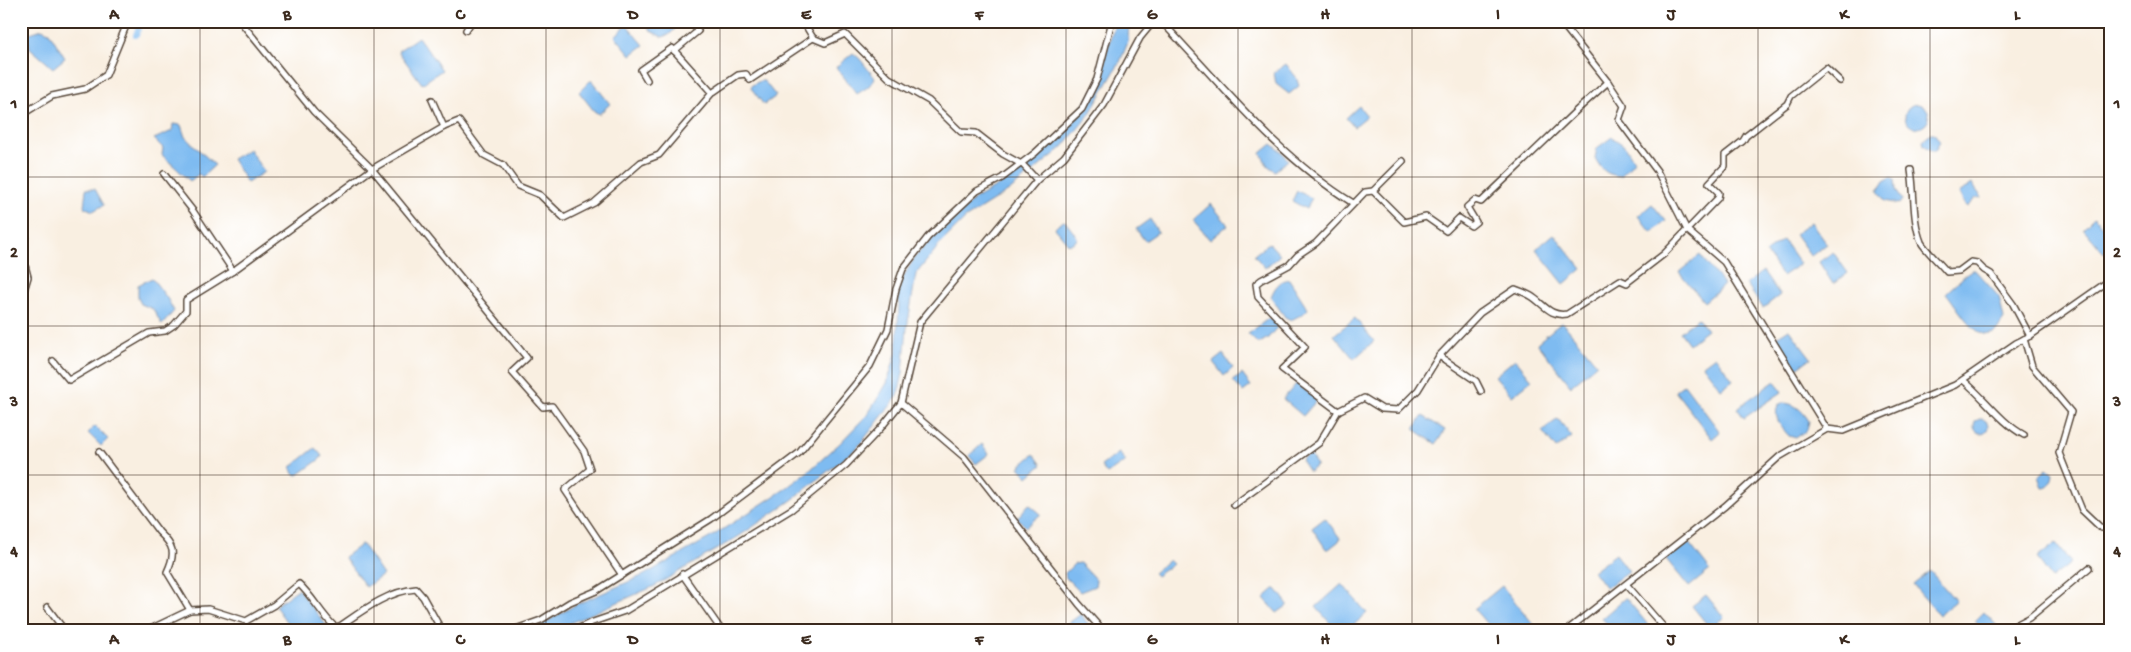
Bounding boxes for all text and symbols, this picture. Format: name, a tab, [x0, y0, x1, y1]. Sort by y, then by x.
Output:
text: A	[108, 7, 120, 26]
text: B	[282, 7, 292, 26]
text: C	[455, 7, 466, 26]
text: D	[626, 7, 639, 26]
text: E	[801, 7, 812, 26]
text: F	[974, 7, 985, 26]
text: G	[1147, 7, 1158, 26]
text: H	[1320, 7, 1330, 26]
text: I	[1496, 7, 1500, 26]
text: J	[1666, 7, 1677, 26]
text: K	[1839, 7, 1851, 26]
text: L	[2014, 7, 2021, 26]
text: 1	[10, 96, 17, 115]
text: 1	[2113, 96, 2120, 115]
text: 2	[10, 245, 18, 264]
text: 2	[2113, 245, 2121, 264]
text: 3	[9, 394, 18, 413]
text: 3	[2112, 394, 2121, 413]
text: 4	[9, 544, 18, 563]
text: 4	[2112, 544, 2121, 563]
text: A	[108, 632, 120, 651]
text: B	[282, 632, 292, 651]
text: C	[455, 632, 466, 651]
text: D	[626, 632, 639, 651]
text: E	[801, 632, 812, 651]
text: F	[974, 632, 985, 651]
text: G	[1147, 632, 1158, 651]
text: H	[1320, 632, 1330, 651]
text: I	[1496, 632, 1500, 651]
text: J	[1666, 632, 1677, 651]
text: K	[1839, 632, 1851, 651]
text: L	[2014, 632, 2021, 651]

